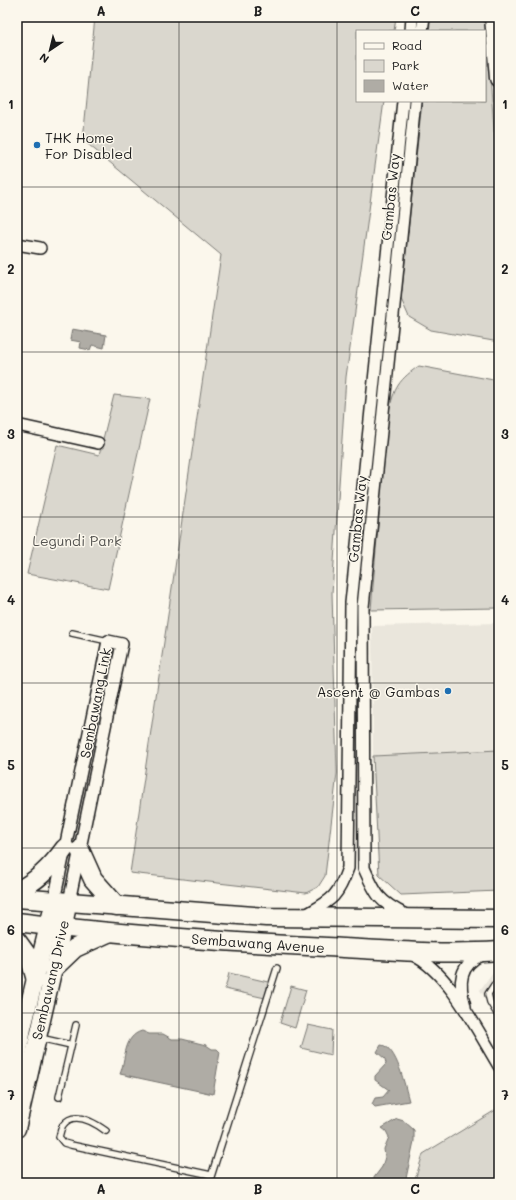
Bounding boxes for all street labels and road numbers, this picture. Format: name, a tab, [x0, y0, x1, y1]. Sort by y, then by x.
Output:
street label: Gambas Way	[376, 152, 404, 242]
street label: Gambas Way	[343, 474, 371, 564]
street label: Sembawang Link	[75, 646, 115, 760]
street label: Sembawang Drive	[27, 918, 73, 1042]
street label: Sembawang Avenue	[191, 929, 325, 957]

